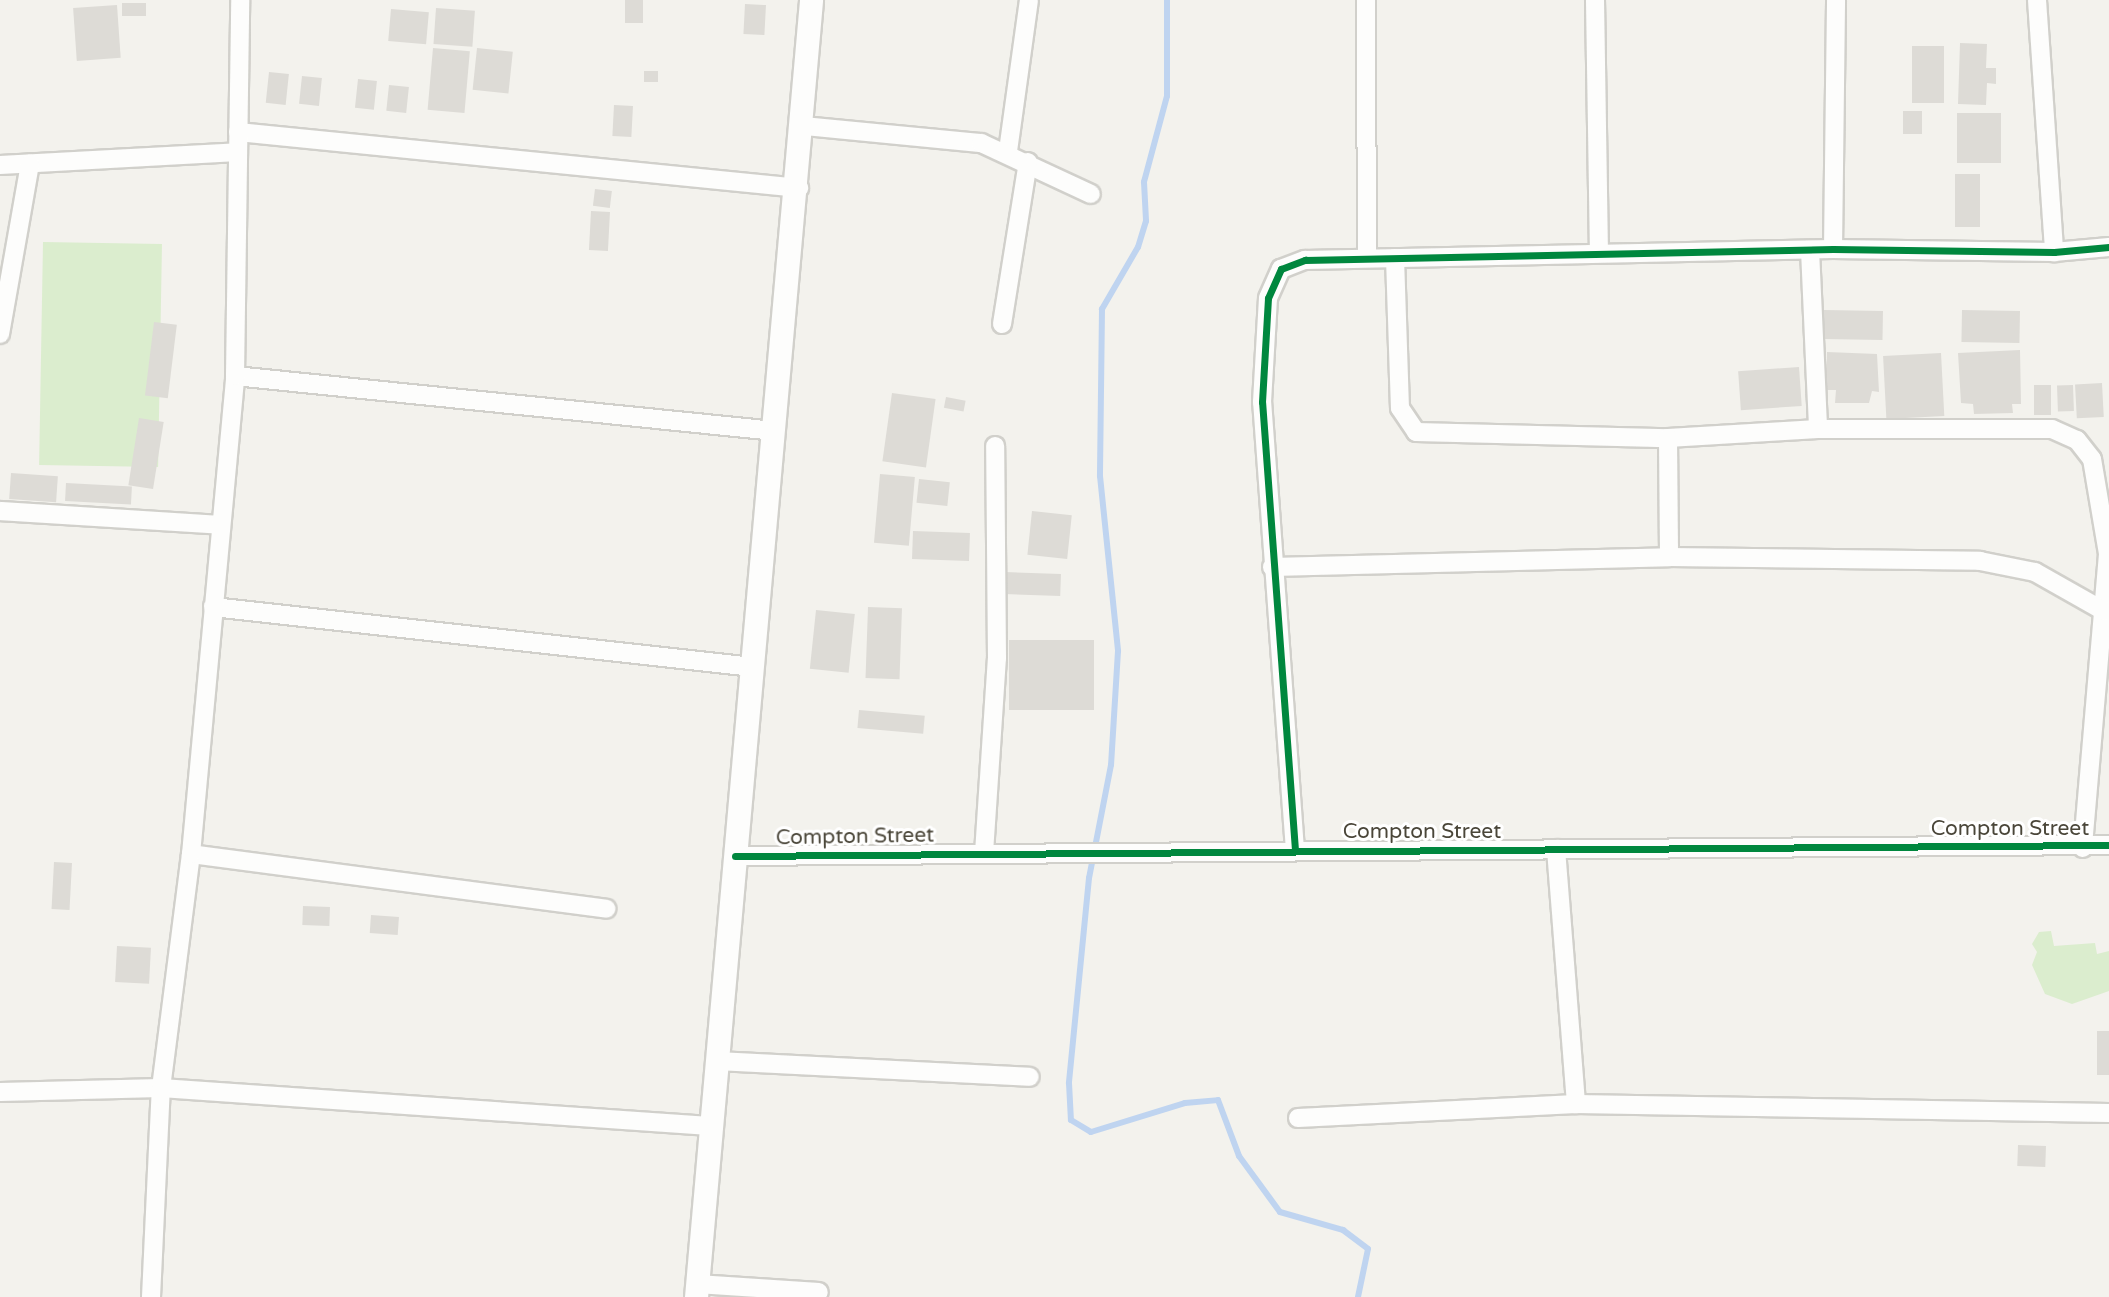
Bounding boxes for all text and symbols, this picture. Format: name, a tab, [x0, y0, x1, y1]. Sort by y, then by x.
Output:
street label: Compton Street	[1931, 816, 2089, 842]
street label: Compton Street	[1343, 819, 1501, 845]
street label: Compton Street	[776, 823, 934, 851]

